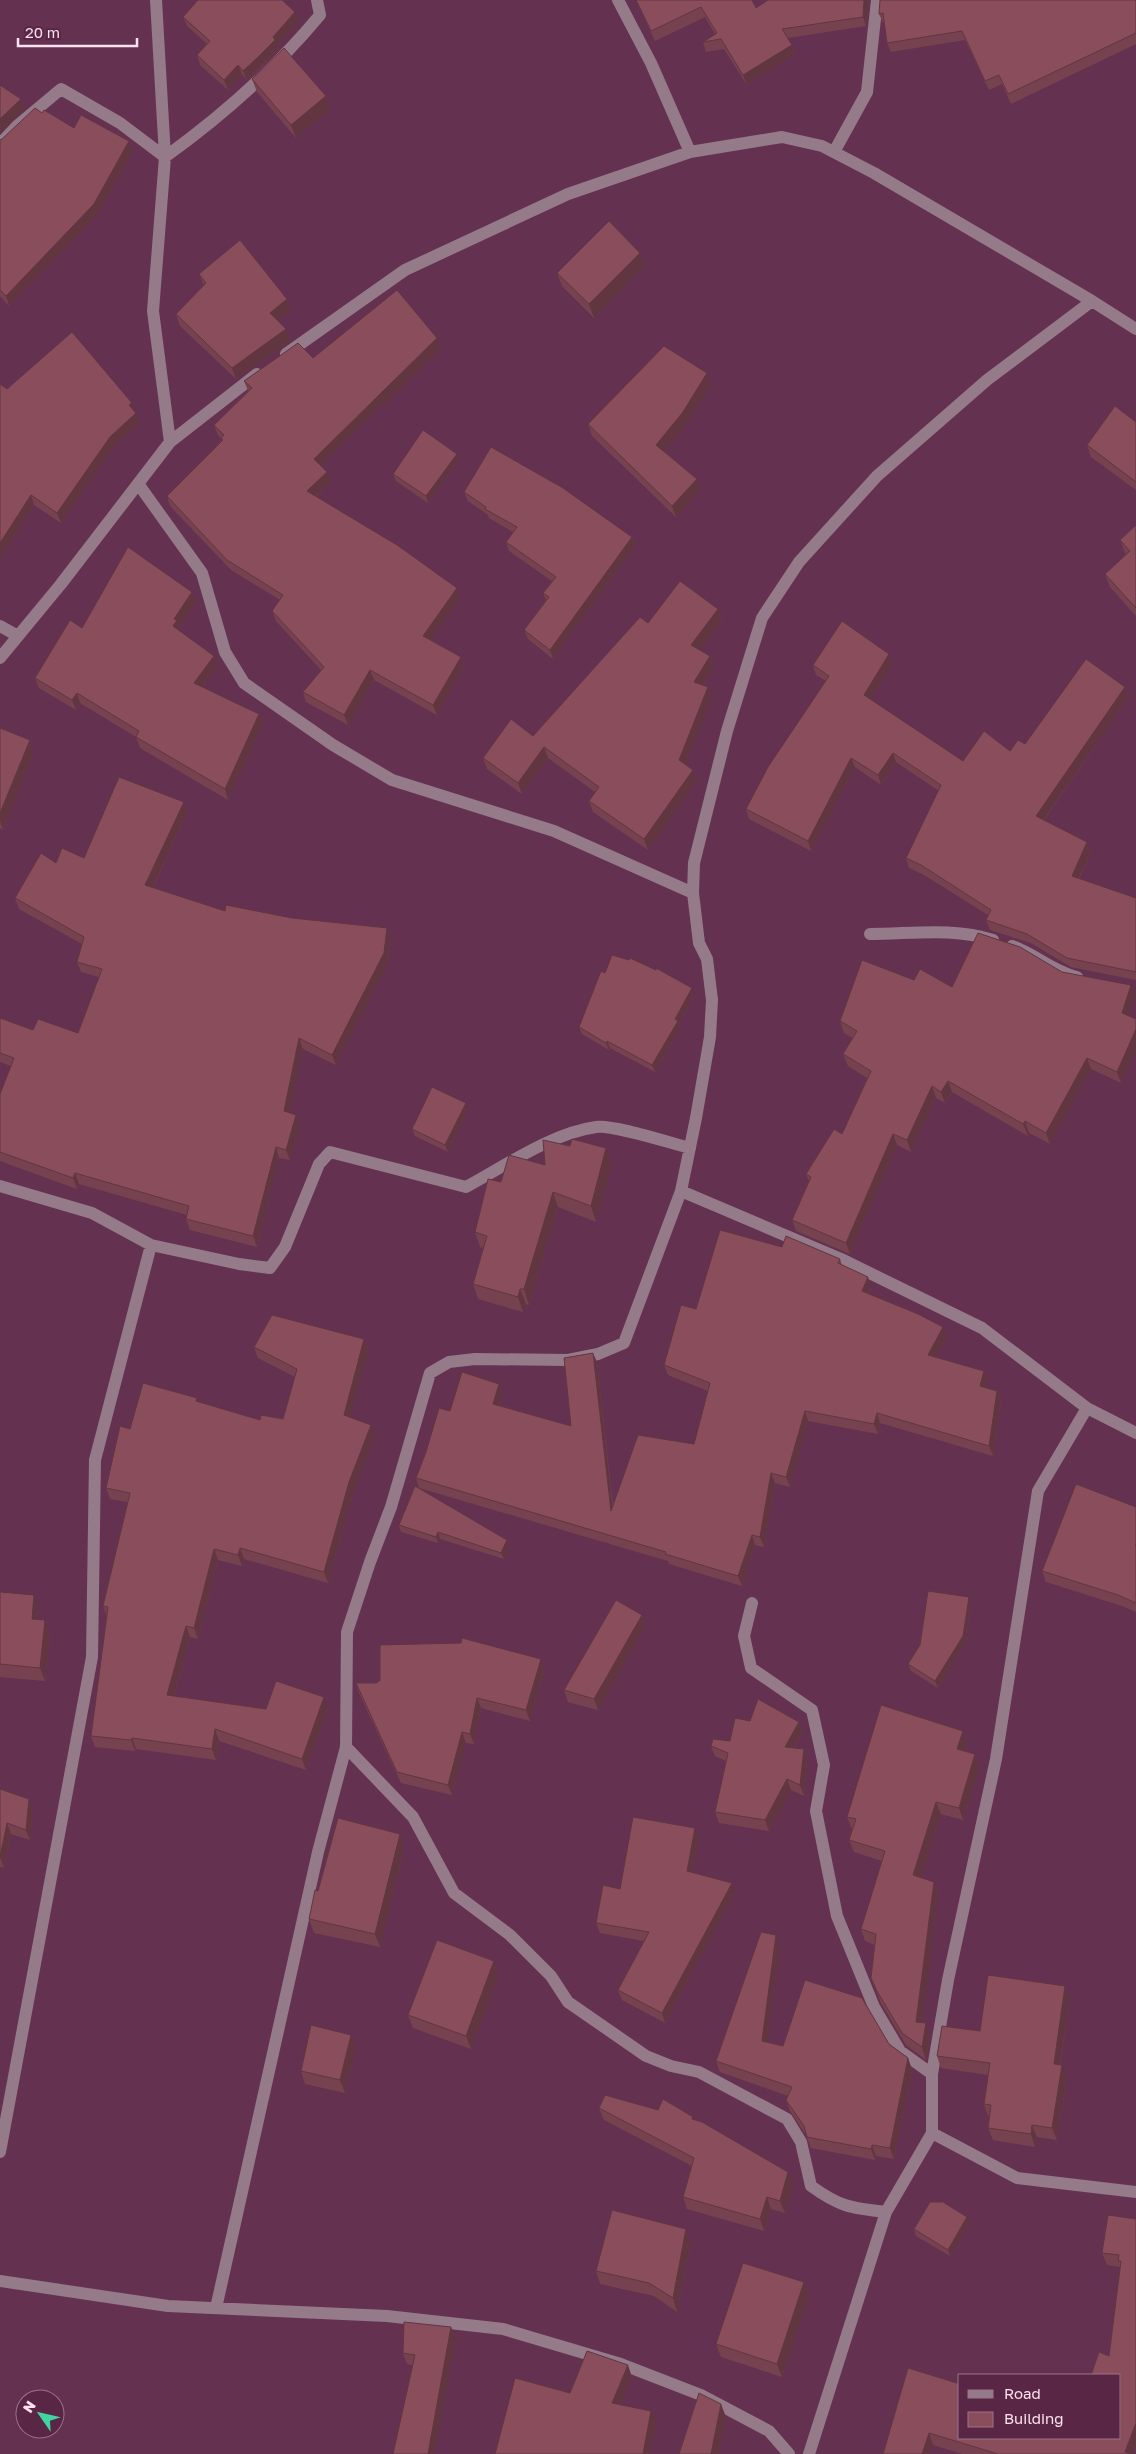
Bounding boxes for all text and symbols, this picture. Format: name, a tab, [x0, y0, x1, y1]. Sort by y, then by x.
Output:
scale bar	[18, 15, 136, 47]
text: 20 m	[25, 23, 60, 41]
legend	[958, 2374, 1121, 2439]
text: Road	[1004, 2384, 1041, 2402]
north arrow	[15, 2389, 65, 2439]
text: N	[19, 2397, 39, 2416]
text: Building	[1004, 2409, 1064, 2427]

